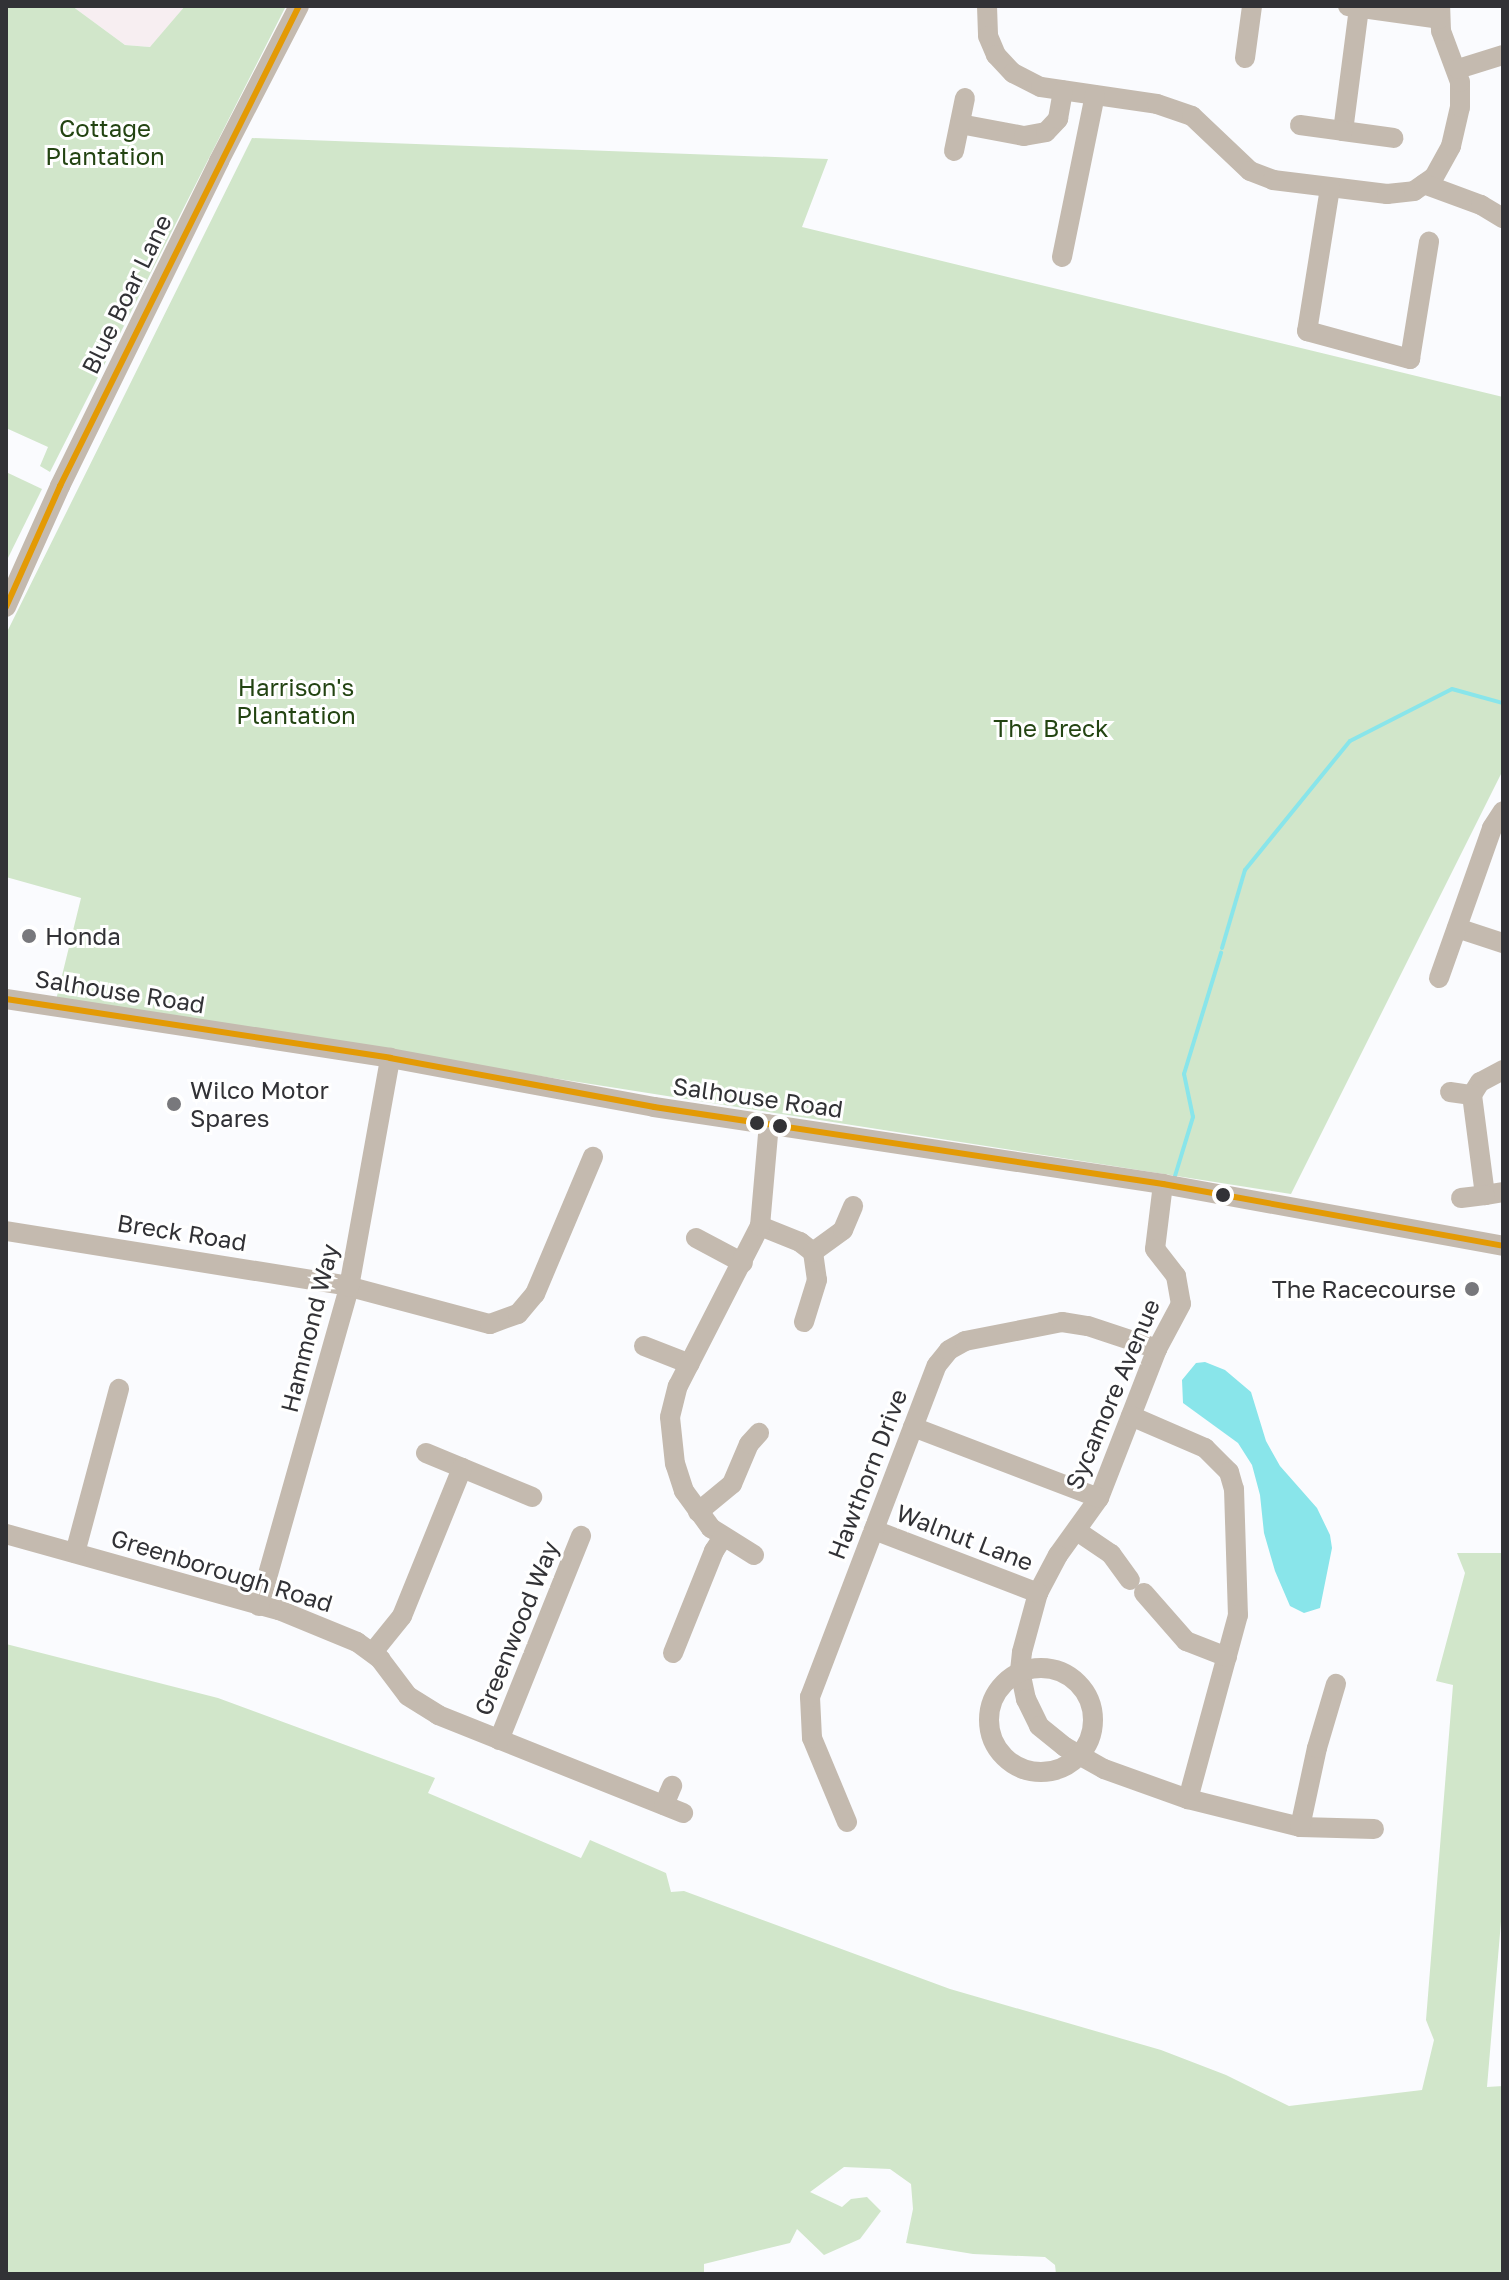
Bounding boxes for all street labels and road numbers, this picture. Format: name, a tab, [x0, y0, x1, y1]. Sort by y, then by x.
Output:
street label: Blue Boar Lane	[75, 210, 177, 378]
street label: Salhouse Road	[33, 963, 207, 1019]
street label: Salhouse Road	[671, 1071, 845, 1123]
street label: Breck Road	[115, 1208, 249, 1256]
street label: Hammond Way	[274, 1241, 344, 1415]
street label: Sycamore Avenue	[1059, 1294, 1165, 1494]
street label: Hawthorn Drive	[821, 1385, 913, 1563]
street label: Walnut Lane	[892, 1498, 1038, 1576]
street label: Greenborough Road	[108, 1523, 336, 1617]
street label: Greenwood Way	[468, 1536, 564, 1720]

